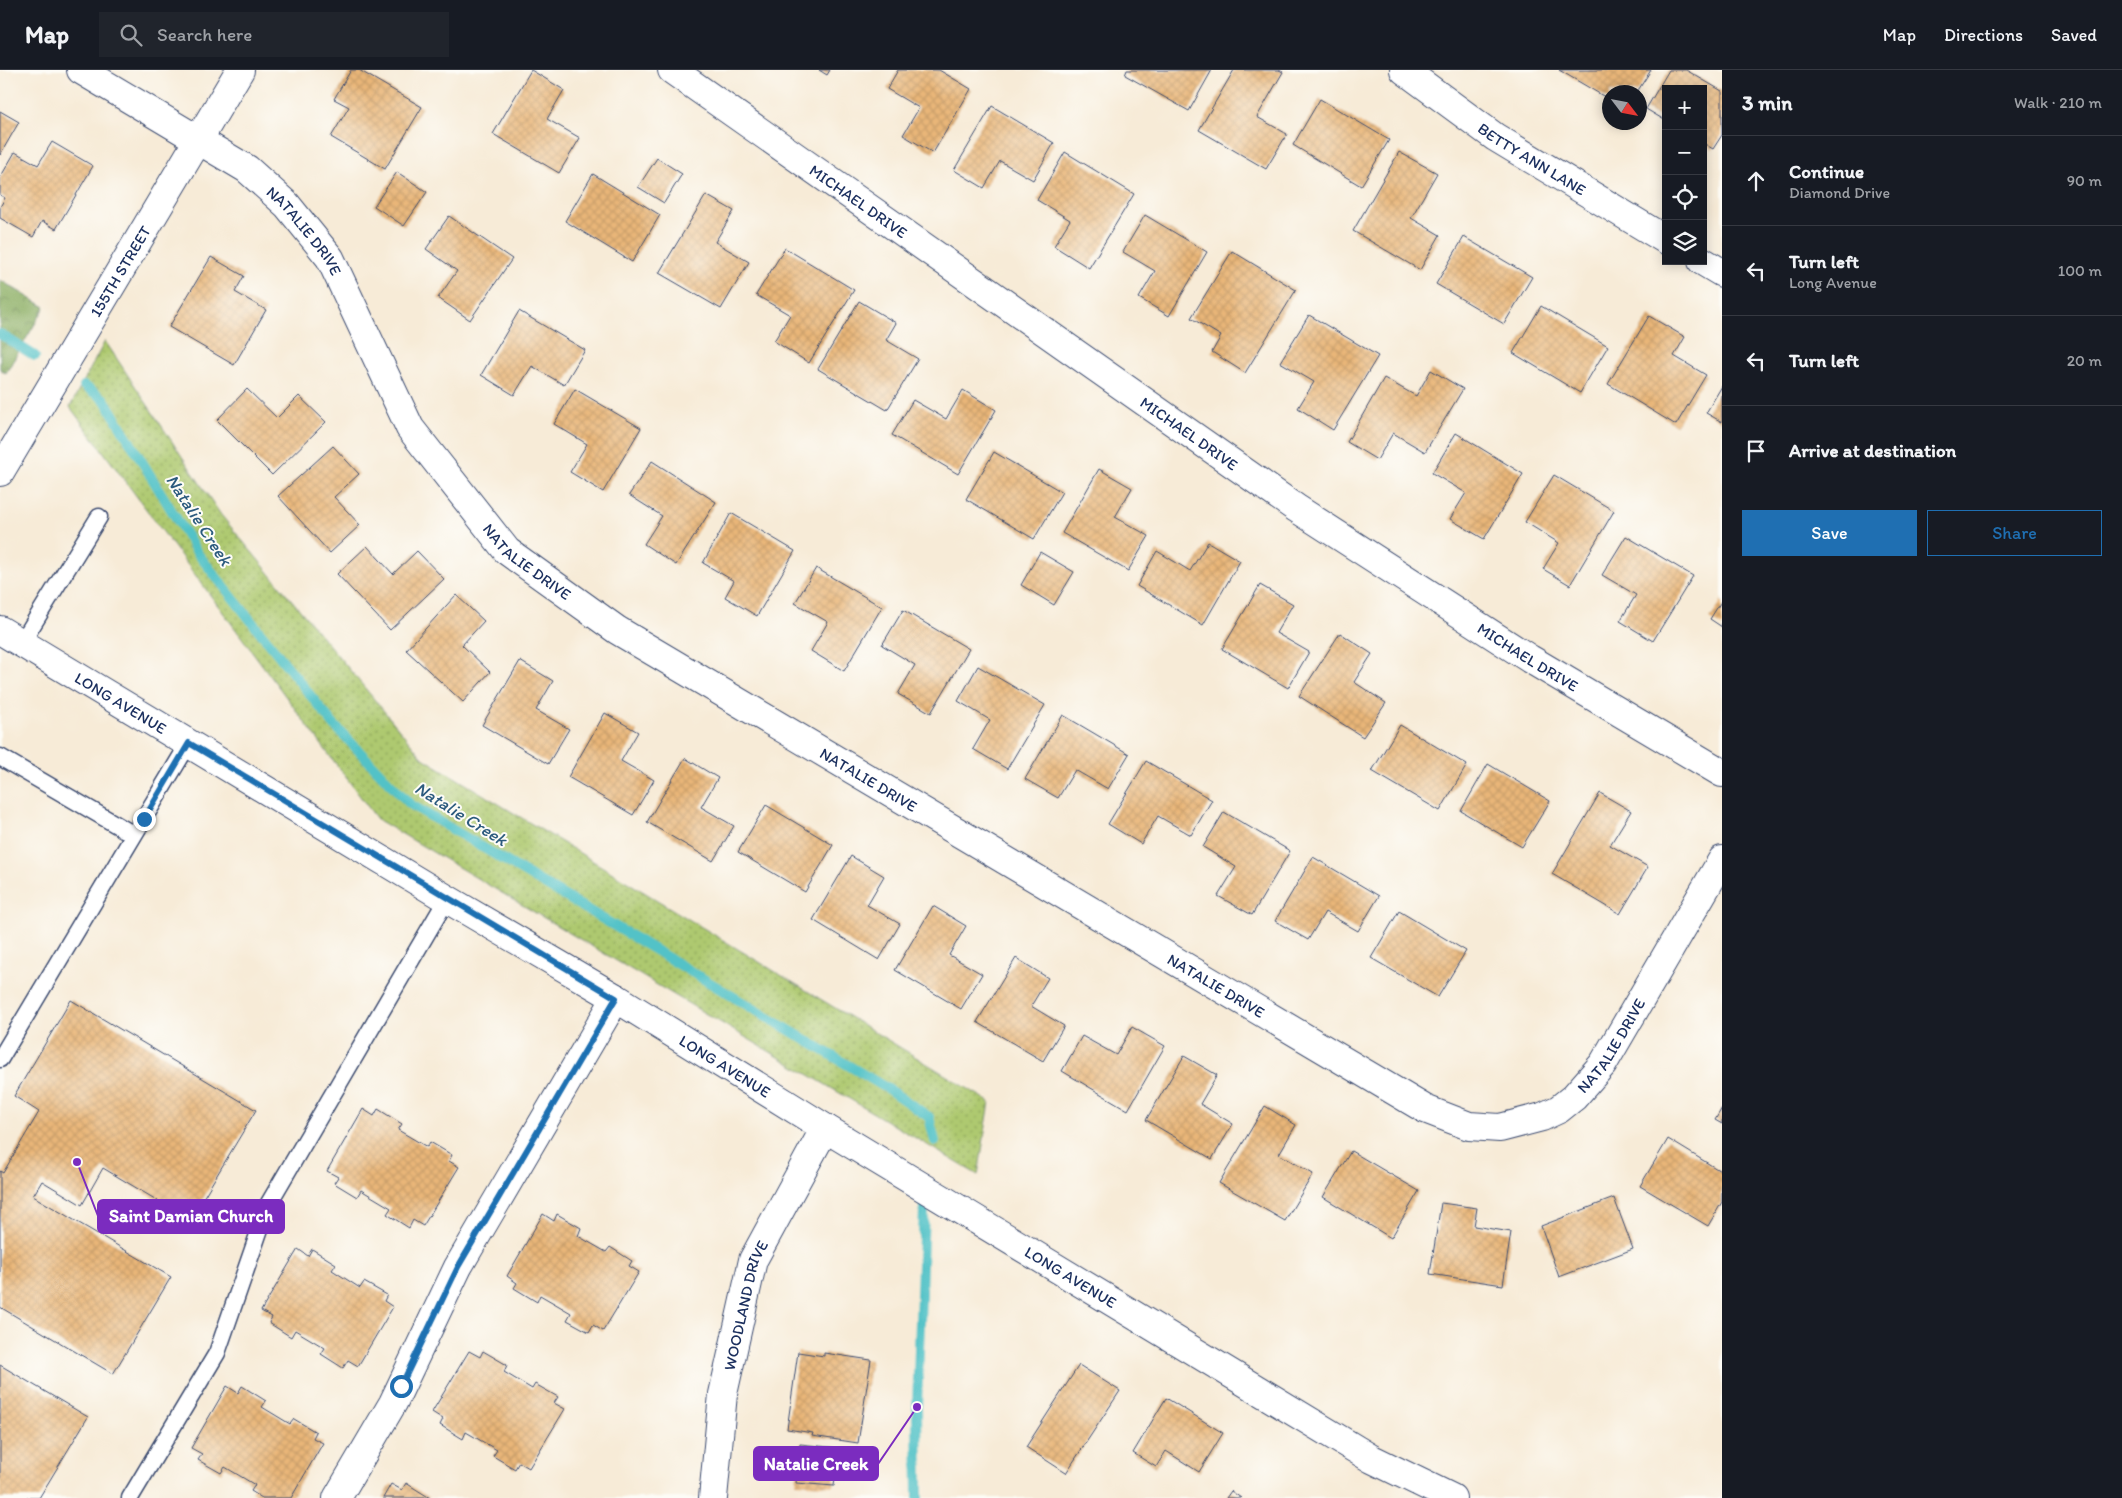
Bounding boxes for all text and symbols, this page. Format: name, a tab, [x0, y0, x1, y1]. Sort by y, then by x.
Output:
search box	[99, 12, 449, 57]
text: Map	[25, 20, 69, 49]
icon: search	[117, 21, 145, 49]
text: Search here	[157, 23, 252, 46]
text: Map	[1883, 24, 1916, 46]
text: Directions	[1944, 24, 2023, 46]
text: Saved	[2051, 24, 2097, 46]
north arrow	[1602, 85, 1647, 130]
map controls	[1662, 85, 1707, 265]
button: +	[1662, 85, 1707, 130]
text: 3 min	[1742, 90, 1792, 115]
text: Walk · 210 m	[2014, 93, 2102, 112]
street label: BETTY ANN LANE	[1474, 119, 1589, 200]
button: −	[1662, 130, 1707, 175]
text: Continue	[1789, 160, 1864, 183]
street label: MICHAEL DRIVE	[806, 161, 911, 242]
icon: ahead	[1742, 167, 1770, 195]
text: 90 m	[2067, 171, 2102, 190]
button: locate	[1662, 175, 1707, 220]
street label: NATALIE DRIVE	[262, 182, 346, 278]
text: Diamond Drive	[1789, 183, 1890, 202]
button: layers	[1662, 220, 1707, 265]
street label: 155TH STREET	[86, 222, 155, 320]
text: Turn left	[1789, 250, 1859, 273]
icon: left	[1742, 257, 1770, 285]
text: 100 m	[2058, 261, 2102, 280]
text: Long Avenue	[1789, 273, 1877, 292]
icon: left	[1742, 347, 1770, 375]
text: Turn left	[1789, 349, 1859, 372]
text: 20 m	[2067, 351, 2102, 370]
street label: MICHAEL DRIVE	[1136, 393, 1242, 474]
icon: arrive	[1742, 437, 1770, 465]
text: Arrive at destination	[1789, 439, 1956, 462]
water label: Natalie Creek	[161, 470, 238, 571]
button: Save	[1742, 510, 1917, 556]
button: Share	[1927, 510, 2102, 556]
street label: NATALIE DRIVE	[479, 520, 575, 604]
street label: MICHAEL DRIVE	[1474, 619, 1582, 696]
street label: LONG AVENUE	[71, 668, 170, 738]
street label: NATALIE DRIVE	[816, 744, 921, 816]
water label: Natalie Creek	[411, 777, 513, 852]
route end	[133, 808, 156, 831]
street label: NATALIE DRIVE	[1164, 950, 1268, 1022]
street label: NATALIE DRIVE	[1573, 995, 1649, 1097]
street label: LONG AVENUE	[676, 1031, 774, 1102]
callout: Saint Damian Church	[98, 1200, 284, 1233]
text: Saint Damian Church	[109, 1205, 274, 1227]
street label: WOODLAND DRIVE	[720, 1237, 772, 1372]
street label: LONG AVENUE	[1021, 1242, 1120, 1312]
route start	[390, 1375, 413, 1398]
callout: Natalie Creek	[754, 1447, 878, 1480]
text: Natalie Creek	[764, 1453, 869, 1475]

